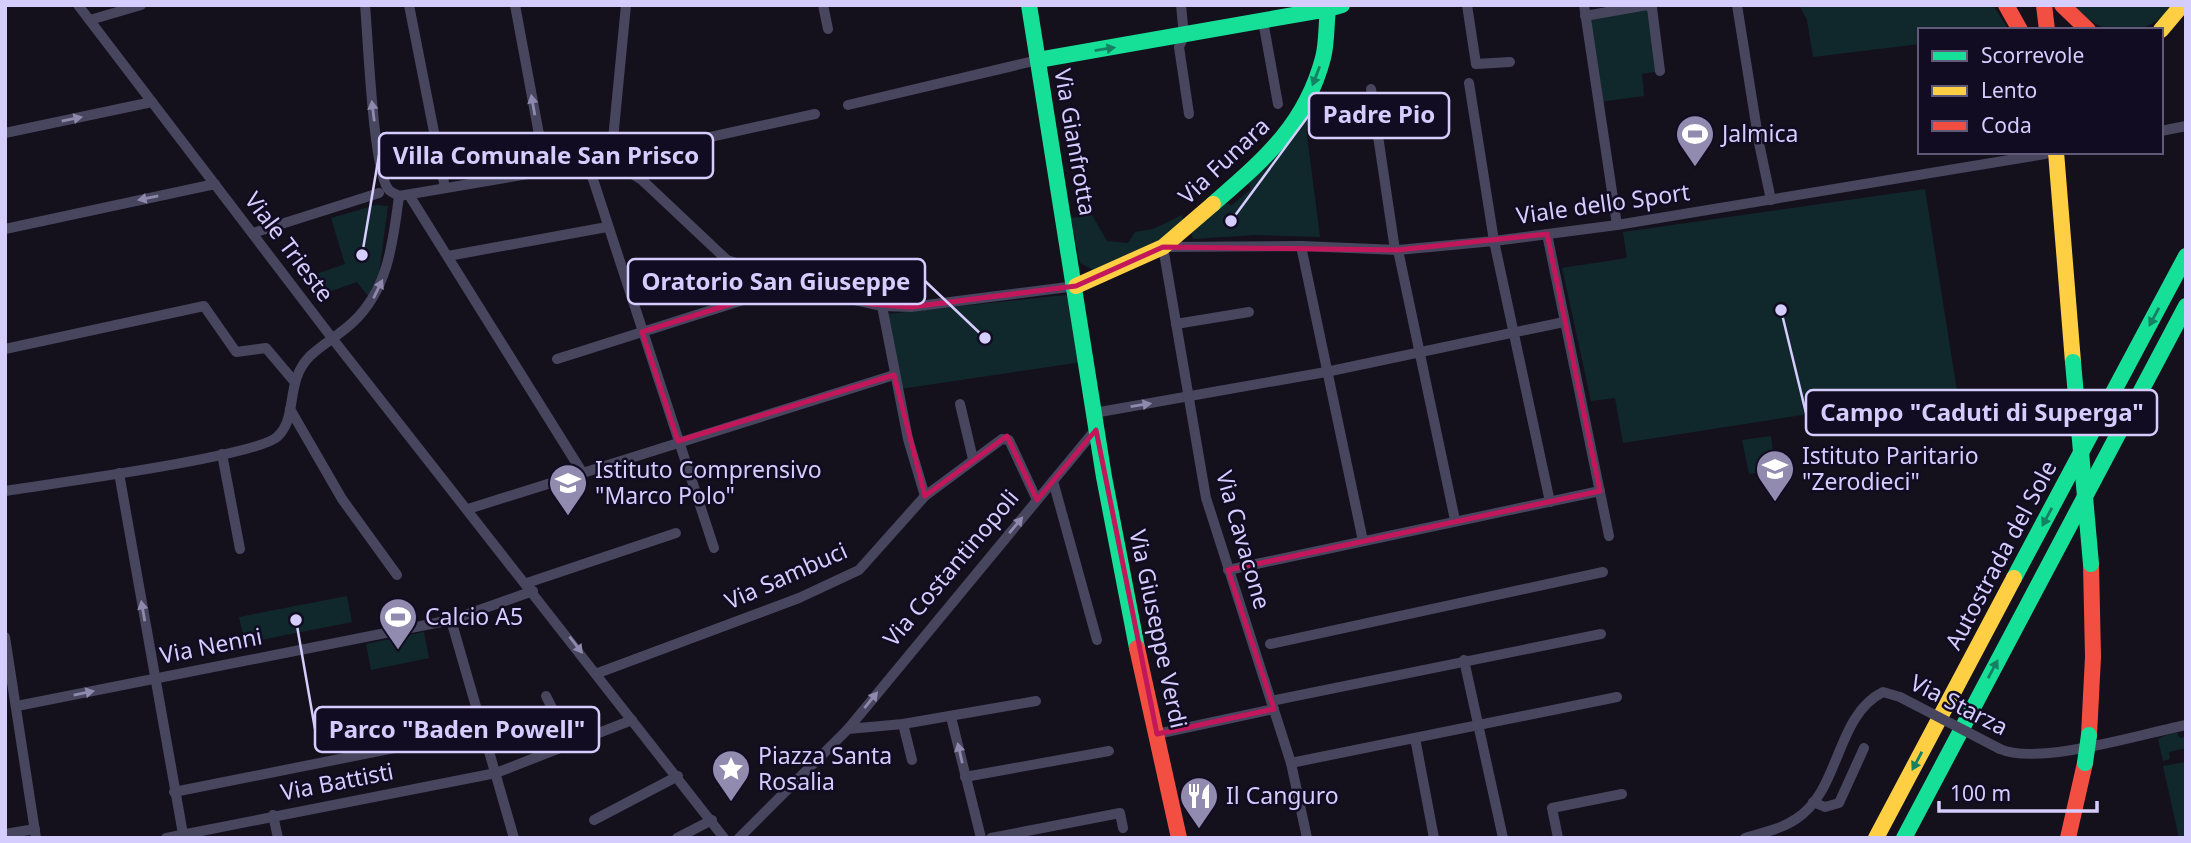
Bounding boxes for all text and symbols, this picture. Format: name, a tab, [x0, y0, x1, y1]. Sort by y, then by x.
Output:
legend	[1918, 28, 2163, 154]
text: Scorrevole	[1981, 41, 2084, 69]
one-way arrow	[1094, 43, 1116, 54]
one-way arrow	[1311, 65, 1322, 86]
street label: Via Gianfrotta	[1047, 66, 1105, 218]
text: Lento	[1981, 76, 2037, 104]
callout: Padre Pio	[1309, 93, 1449, 138]
one-way arrow	[528, 94, 539, 116]
text: Padre Pio	[1323, 97, 1435, 130]
one-way arrow	[368, 100, 379, 122]
street label: Via Funara	[1171, 110, 1276, 211]
text: Coda	[1981, 111, 2032, 139]
one-way arrow	[61, 113, 83, 124]
sports icon: Jalmica	[1674, 113, 1716, 168]
place label: Jalmica	[1720, 117, 1799, 149]
callout: Villa Comunale San Prisco	[379, 133, 713, 178]
text: Villa Comunale San Prisco	[393, 138, 699, 171]
street label: Viale dello Sport	[1514, 175, 1692, 231]
street label: Viale Trieste	[238, 185, 342, 308]
one-way arrow	[137, 193, 159, 204]
callout: Oratorio San Giuseppe	[628, 259, 925, 304]
text: Oratorio San Giuseppe	[642, 264, 910, 297]
one-way arrow	[372, 279, 384, 299]
one-way arrow	[2148, 307, 2160, 327]
callout: Campo "Caduti di Superga"	[1806, 390, 2157, 435]
text: Campo "Caduti di Superga"	[1820, 395, 2144, 428]
one-way arrow	[1130, 399, 1152, 410]
place label: Istituto Paritario "Zerodieci"	[1802, 439, 1979, 497]
school or university icon: Istituto Paritario "Zerodieci"	[1754, 448, 1796, 503]
place label: Istituto Comprensivo "Marco Polo"	[595, 453, 822, 511]
street label: Autostrada del Sole	[1937, 454, 2064, 655]
school or university icon: Istituto Comprensivo "Marco Polo"	[547, 462, 589, 517]
street label: Via Cavacone	[1209, 467, 1279, 613]
street label: Via Costantinopoli	[875, 482, 1025, 653]
one-way arrow	[2041, 508, 2053, 528]
one-way arrow	[1008, 516, 1023, 533]
street label: Via Giuseppe Verdi	[1122, 527, 1196, 731]
street label: Via Sambuci	[719, 534, 852, 616]
sports icon: Calcio A5	[377, 596, 419, 651]
one-way arrow	[137, 600, 148, 622]
place label: Calcio A5	[425, 600, 523, 632]
street label: Via Nenni	[157, 619, 265, 671]
one-way arrow	[568, 635, 583, 653]
one-way arrow	[1987, 659, 1998, 679]
street label: Via Starza	[1905, 666, 2014, 742]
one-way arrow	[73, 687, 95, 698]
one-way arrow	[863, 692, 878, 709]
callout: Parco "Baden Powell"	[315, 707, 599, 752]
text: Parco "Baden Powell"	[329, 712, 585, 745]
place label: Piazza Santa Rosalia	[758, 739, 892, 797]
one-way arrow	[954, 742, 965, 764]
place icon: Piazza Santa Rosalia	[710, 748, 752, 803]
one-way arrow	[1911, 752, 1923, 772]
street label: Via Battisti	[278, 754, 396, 808]
scale bar	[1939, 770, 2096, 814]
restaurant icon: Il Canguro	[1178, 775, 1220, 830]
place label: Il Canguro	[1226, 779, 1339, 811]
text: 100 m	[1950, 779, 2011, 807]

